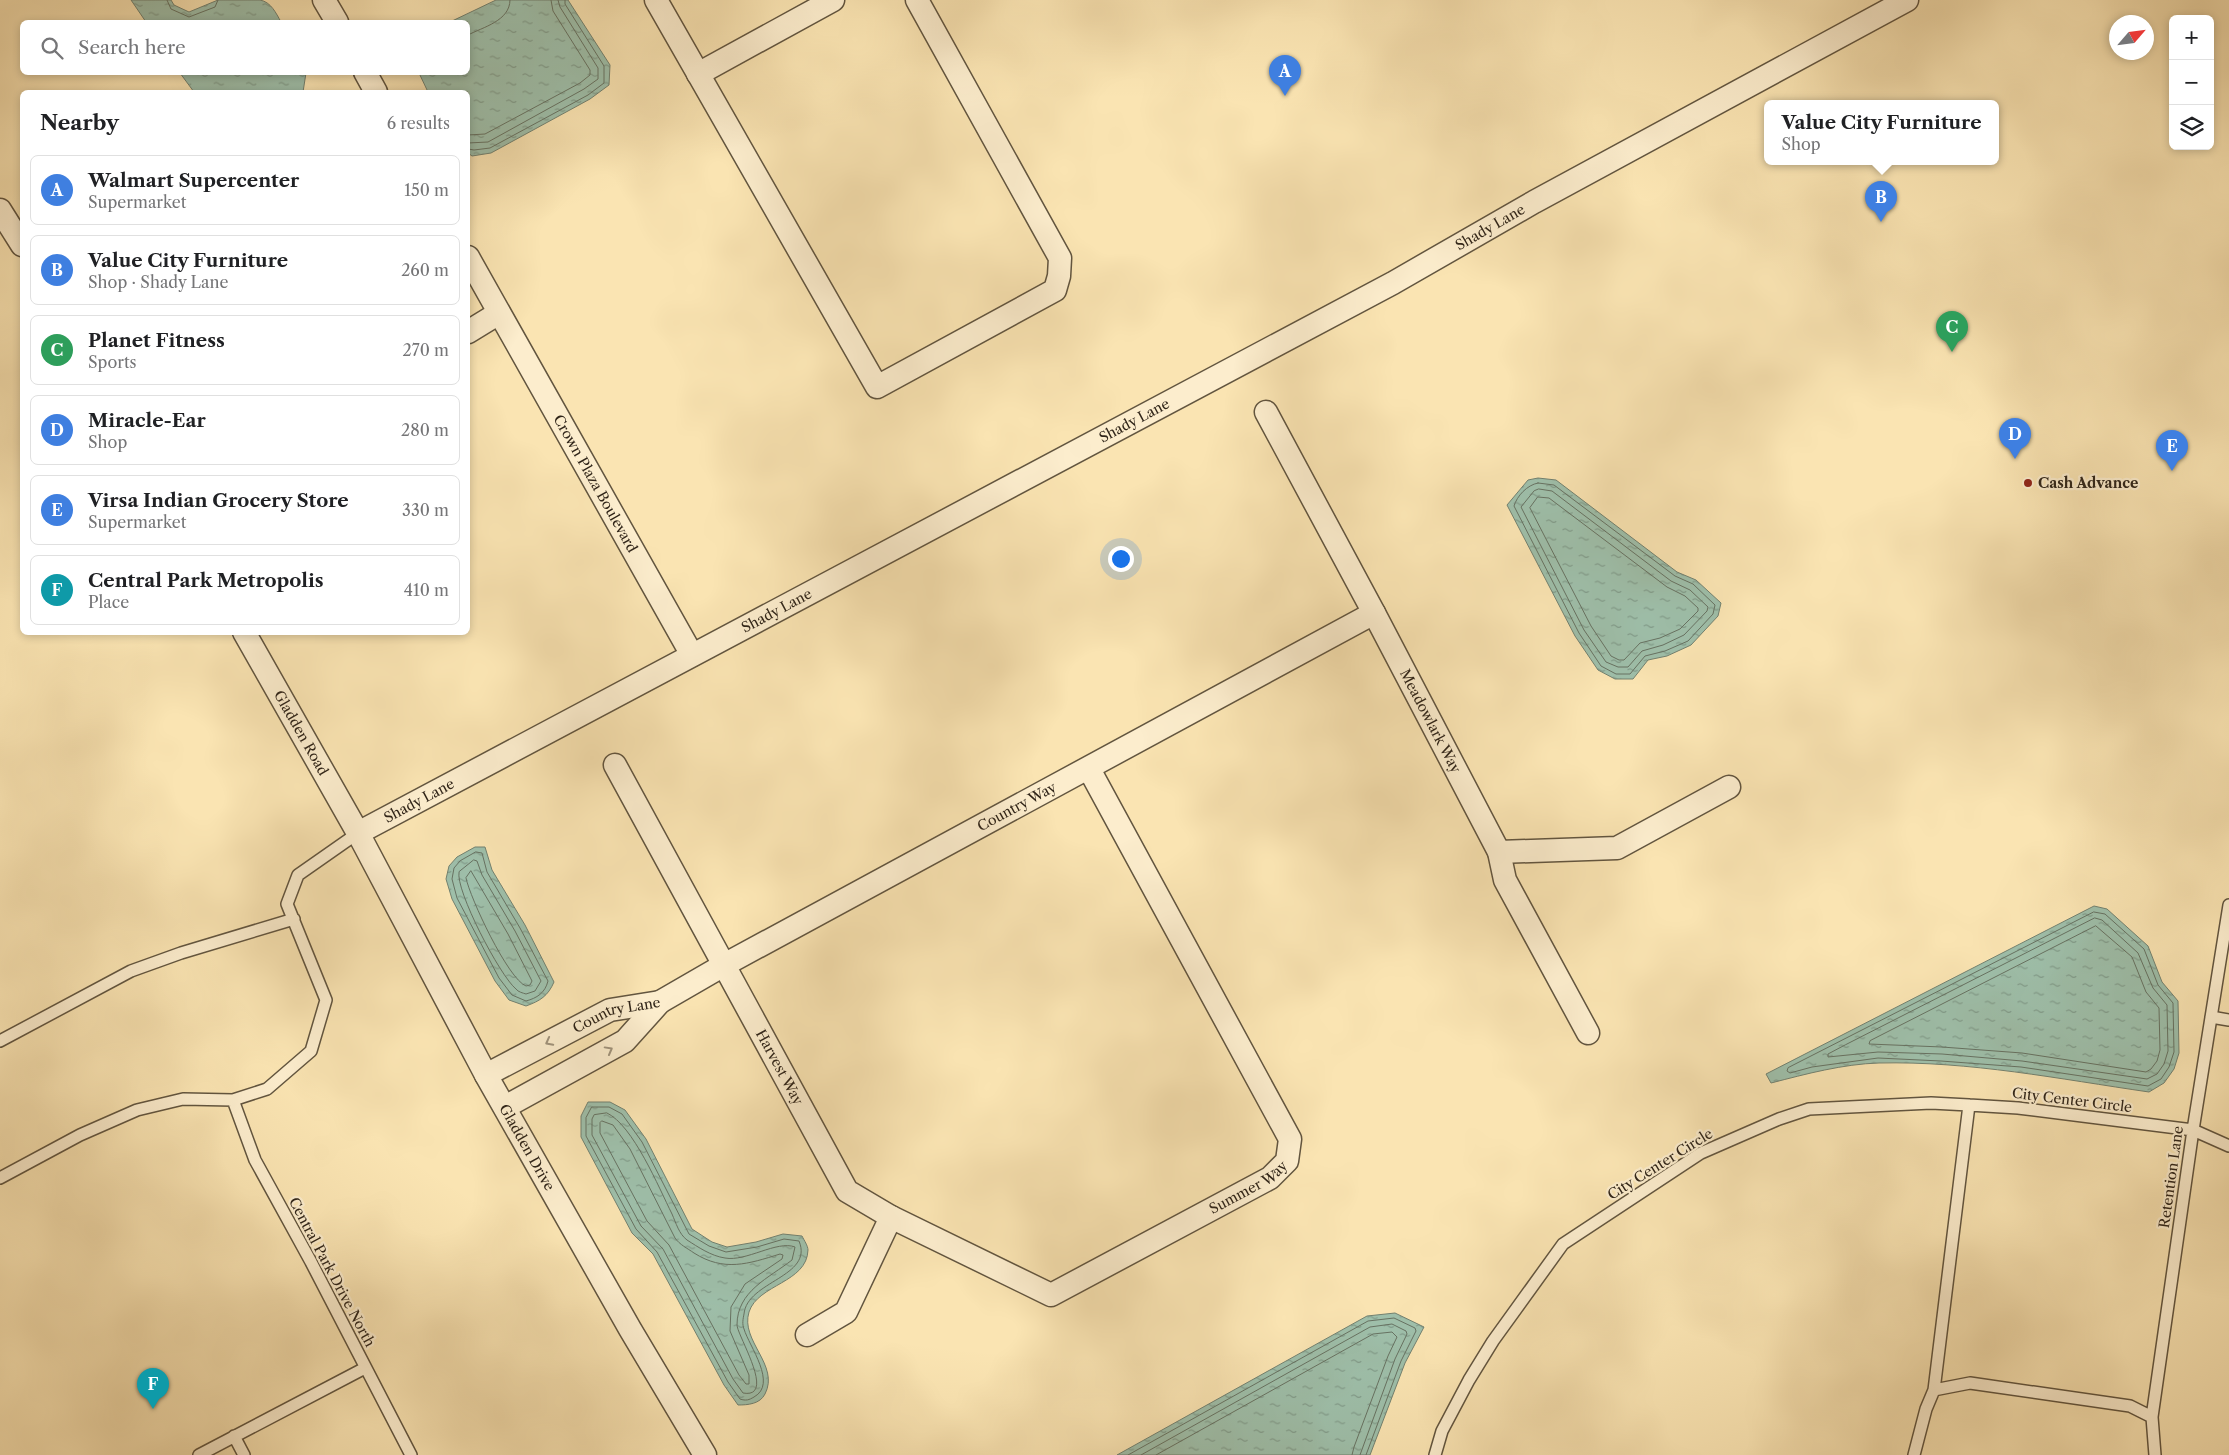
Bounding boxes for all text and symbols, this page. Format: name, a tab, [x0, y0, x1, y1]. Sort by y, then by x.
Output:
north arrow	[2109, 15, 2154, 60]
map controls	[2169, 15, 2214, 150]
button: +	[2169, 15, 2214, 60]
search box	[20, 20, 470, 75]
icon: search	[38, 34, 66, 62]
text: Search here	[78, 36, 186, 59]
pin: A	[1269, 55, 1301, 96]
button: −	[2169, 60, 2214, 105]
popup	[1764, 100, 1999, 165]
button: layers	[2169, 105, 2214, 150]
text: Nearby	[40, 110, 119, 135]
text: Value City Furniture	[1781, 111, 1982, 134]
text: 6 results	[387, 113, 450, 133]
text: Shop	[1781, 134, 1821, 154]
text: Walmart Supercenter	[88, 169, 299, 192]
text: A	[51, 180, 63, 200]
text: 150 m	[404, 180, 449, 200]
pin: B	[1865, 181, 1897, 222]
text: Supermarket	[88, 192, 186, 212]
street label: Shady Lane	[1452, 200, 1528, 254]
text: Value City Furniture	[88, 249, 288, 272]
text: B	[51, 260, 63, 280]
text: 260 m	[401, 260, 449, 280]
text: Shop · Shady Lane	[88, 272, 229, 292]
pin: C	[1936, 311, 1968, 352]
text: Planet Fitness	[88, 329, 225, 352]
text: C	[51, 340, 63, 360]
text: 270 m	[403, 340, 449, 360]
text: Sports	[88, 352, 137, 372]
street label: Shady Lane	[1096, 394, 1173, 447]
text: Miracle-Ear	[88, 409, 206, 432]
street label: Crown Plaza Boulevard	[550, 411, 642, 556]
pin: D	[1999, 418, 2031, 459]
text: D	[50, 420, 64, 440]
text: 280 m	[401, 420, 449, 440]
pin: E	[2156, 430, 2188, 471]
text: Shop	[88, 432, 127, 452]
place label: Cash Advance	[2038, 474, 2138, 492]
marker: Cash Advance	[2022, 477, 2034, 489]
text: Virsa Indian Grocery Store	[88, 489, 349, 512]
text: E	[51, 500, 63, 520]
text: 330 m	[402, 500, 449, 520]
text: Supermarket	[88, 512, 186, 532]
your location	[1108, 546, 1134, 572]
text: Central Park Metropolis	[88, 569, 324, 592]
text: F	[52, 580, 62, 600]
text: 410 m	[404, 580, 449, 600]
street label: Shady Lane	[738, 584, 815, 637]
text: Place	[88, 592, 129, 612]
street label: Meadowlark Way	[1396, 666, 1465, 776]
street label: Gladden Road	[270, 687, 333, 779]
street label: Shady Lane	[381, 774, 457, 827]
street label: Country Way	[974, 778, 1059, 835]
street label: Country Lane	[570, 993, 662, 1037]
street label: Harvest Way	[752, 1026, 807, 1108]
one-way arrow	[546, 1036, 555, 1046]
one-way arrow	[604, 1046, 613, 1056]
street label: City Center Circle	[2011, 1084, 2133, 1116]
street label: Gladden Drive	[495, 1101, 559, 1194]
street label: City Center Circle	[1604, 1124, 1716, 1204]
street label: Retention Lane	[2155, 1125, 2187, 1229]
street label: Summer Way	[1206, 1157, 1291, 1218]
street label: Central Park Drive North	[285, 1194, 379, 1350]
pin: F	[137, 1368, 169, 1409]

